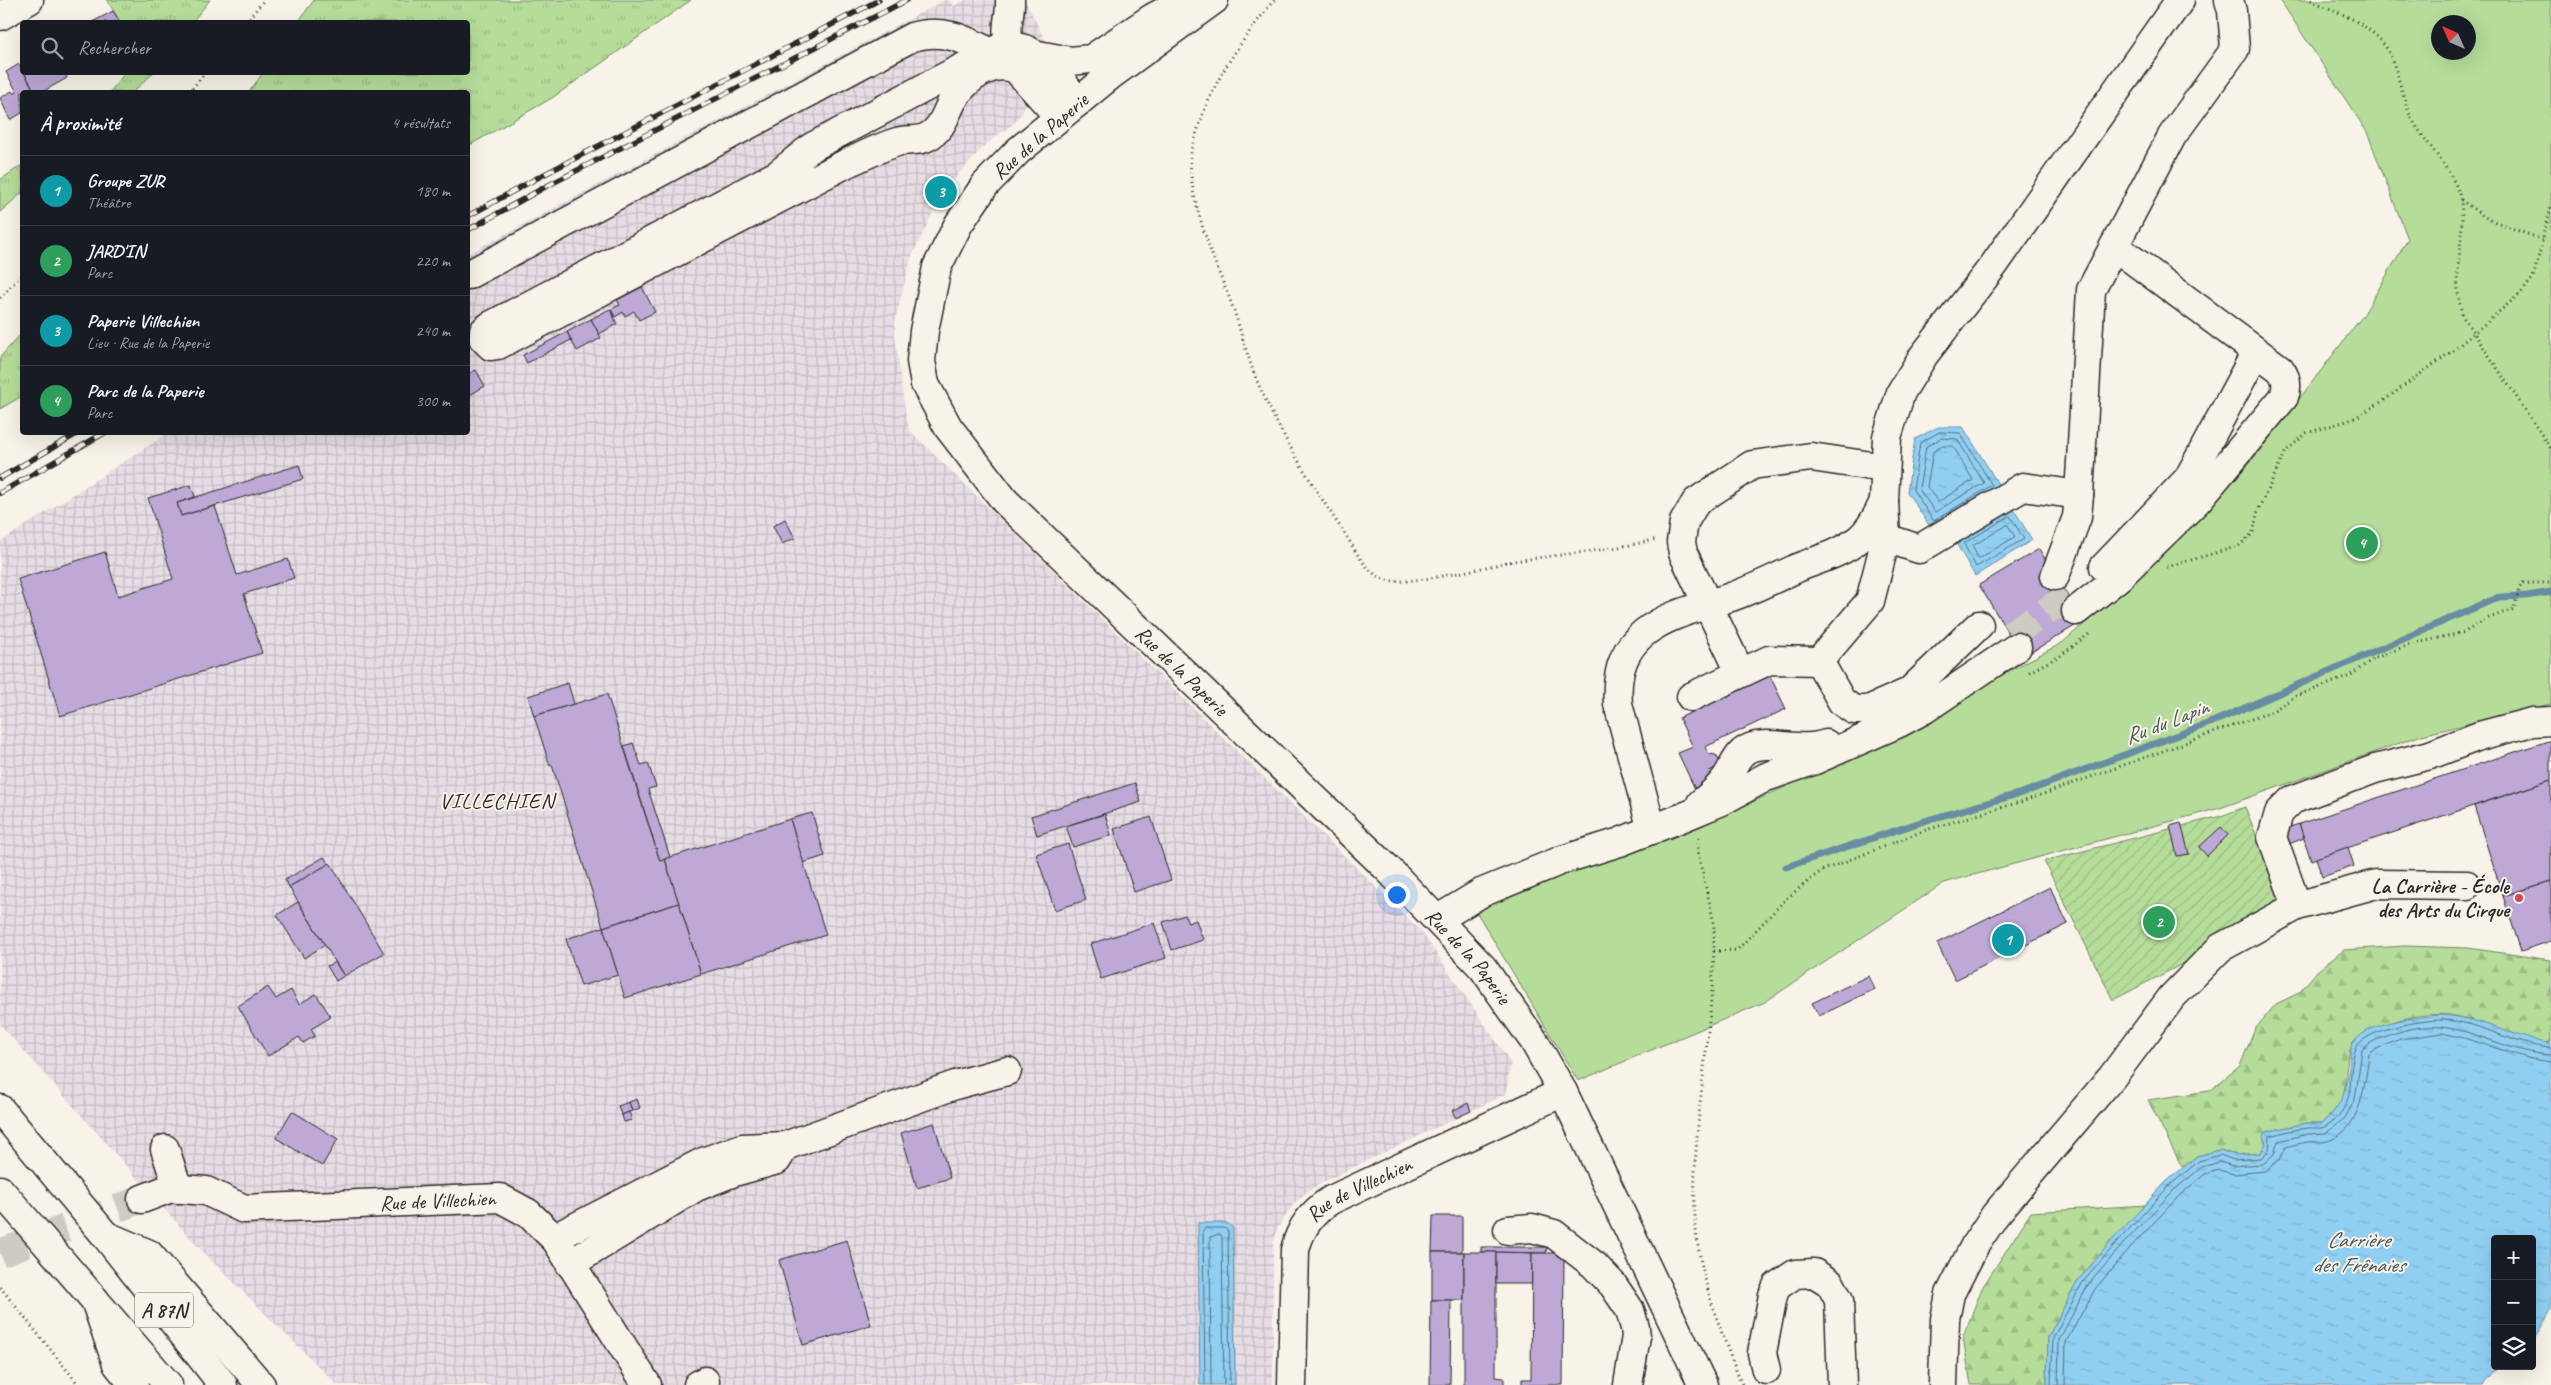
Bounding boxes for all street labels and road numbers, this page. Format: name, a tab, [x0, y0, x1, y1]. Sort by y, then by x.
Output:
street label: Rue de la Paperie	[987, 87, 1094, 185]
street label: Rue de la Paperie	[1130, 620, 1234, 722]
street label: Rue de la Paperie	[1420, 903, 1518, 1010]
street label: Rue de Villechien	[1300, 1151, 1417, 1227]
street label: Rue de Villechien	[379, 1185, 498, 1216]
road number: A 87N	[135, 1292, 193, 1328]

